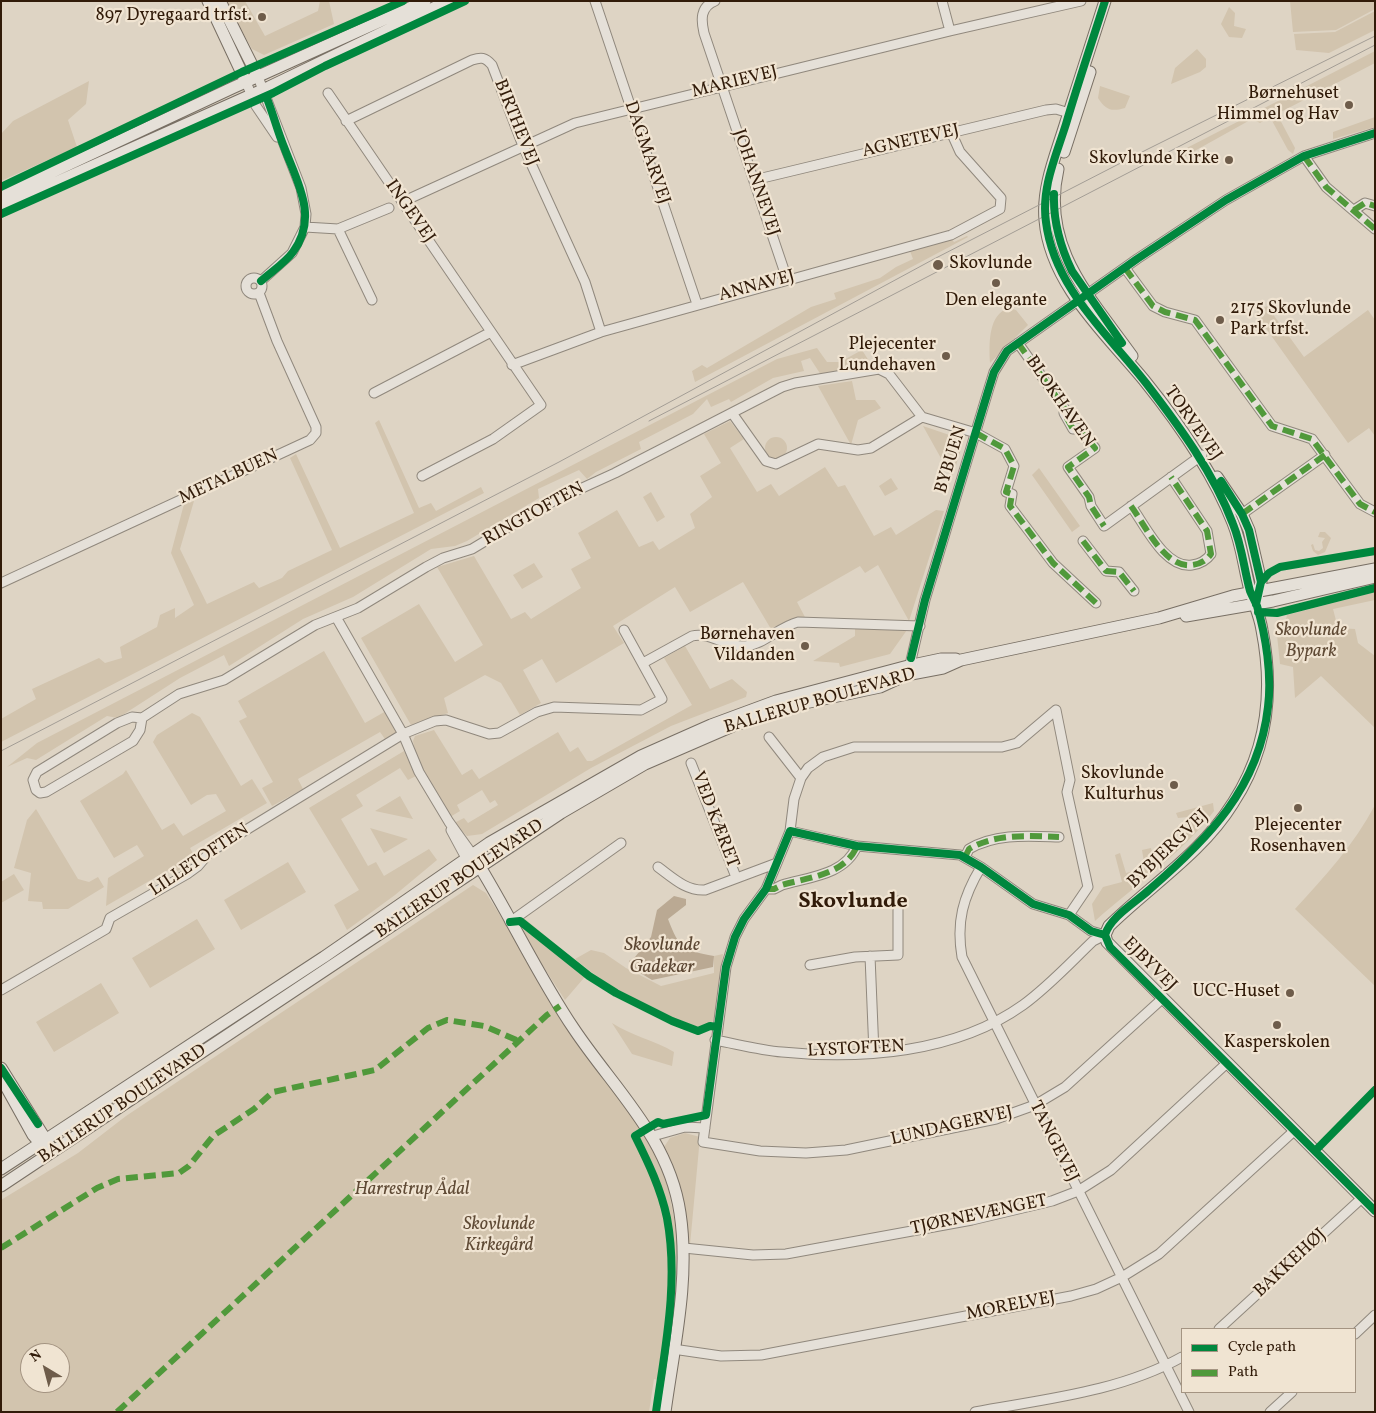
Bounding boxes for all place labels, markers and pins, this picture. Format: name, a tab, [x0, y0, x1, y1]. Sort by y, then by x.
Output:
place label: 897 Dyregaard trfst.	[96, 6, 252, 28]
marker: 897 Dyregaard trfst.	[256, 11, 268, 23]
place label: Børnehuset Himmel og Hav	[1217, 84, 1339, 126]
marker: Børnehuset Himmel og Hav	[1343, 99, 1355, 111]
place label: Skovlunde Kirke	[1089, 149, 1219, 171]
marker: Skovlunde Kirke	[1223, 154, 1235, 166]
place label: Skovlunde	[949, 254, 1032, 276]
marker: Skovlunde	[931, 258, 945, 272]
marker: Den elegante	[990, 277, 1002, 289]
place label: Den elegante	[945, 291, 1047, 313]
place label: 2175 Skovlunde Park trfst.	[1230, 299, 1351, 342]
marker: 2175 Skovlunde Park trfst.	[1214, 314, 1226, 326]
place label: Plejecenter Lundehaven	[839, 335, 936, 378]
marker: Plejecenter Lundehaven	[940, 350, 952, 362]
place label: Børnehaven Vildanden	[700, 625, 795, 668]
marker: Børnehaven Vildanden	[799, 640, 811, 652]
place label: Skovlunde Kulturhus	[1081, 764, 1164, 806]
marker: Skovlunde Kulturhus	[1168, 779, 1180, 791]
marker: Plejecenter Rosenhaven	[1292, 802, 1304, 814]
place label: Plejecenter Rosenhaven	[1250, 816, 1346, 859]
place label: UCC-Huset	[1193, 982, 1280, 1004]
marker: UCC-Huset	[1284, 987, 1296, 999]
marker: Kasperskolen	[1271, 1019, 1283, 1031]
place label: Kasperskolen	[1224, 1033, 1330, 1055]

